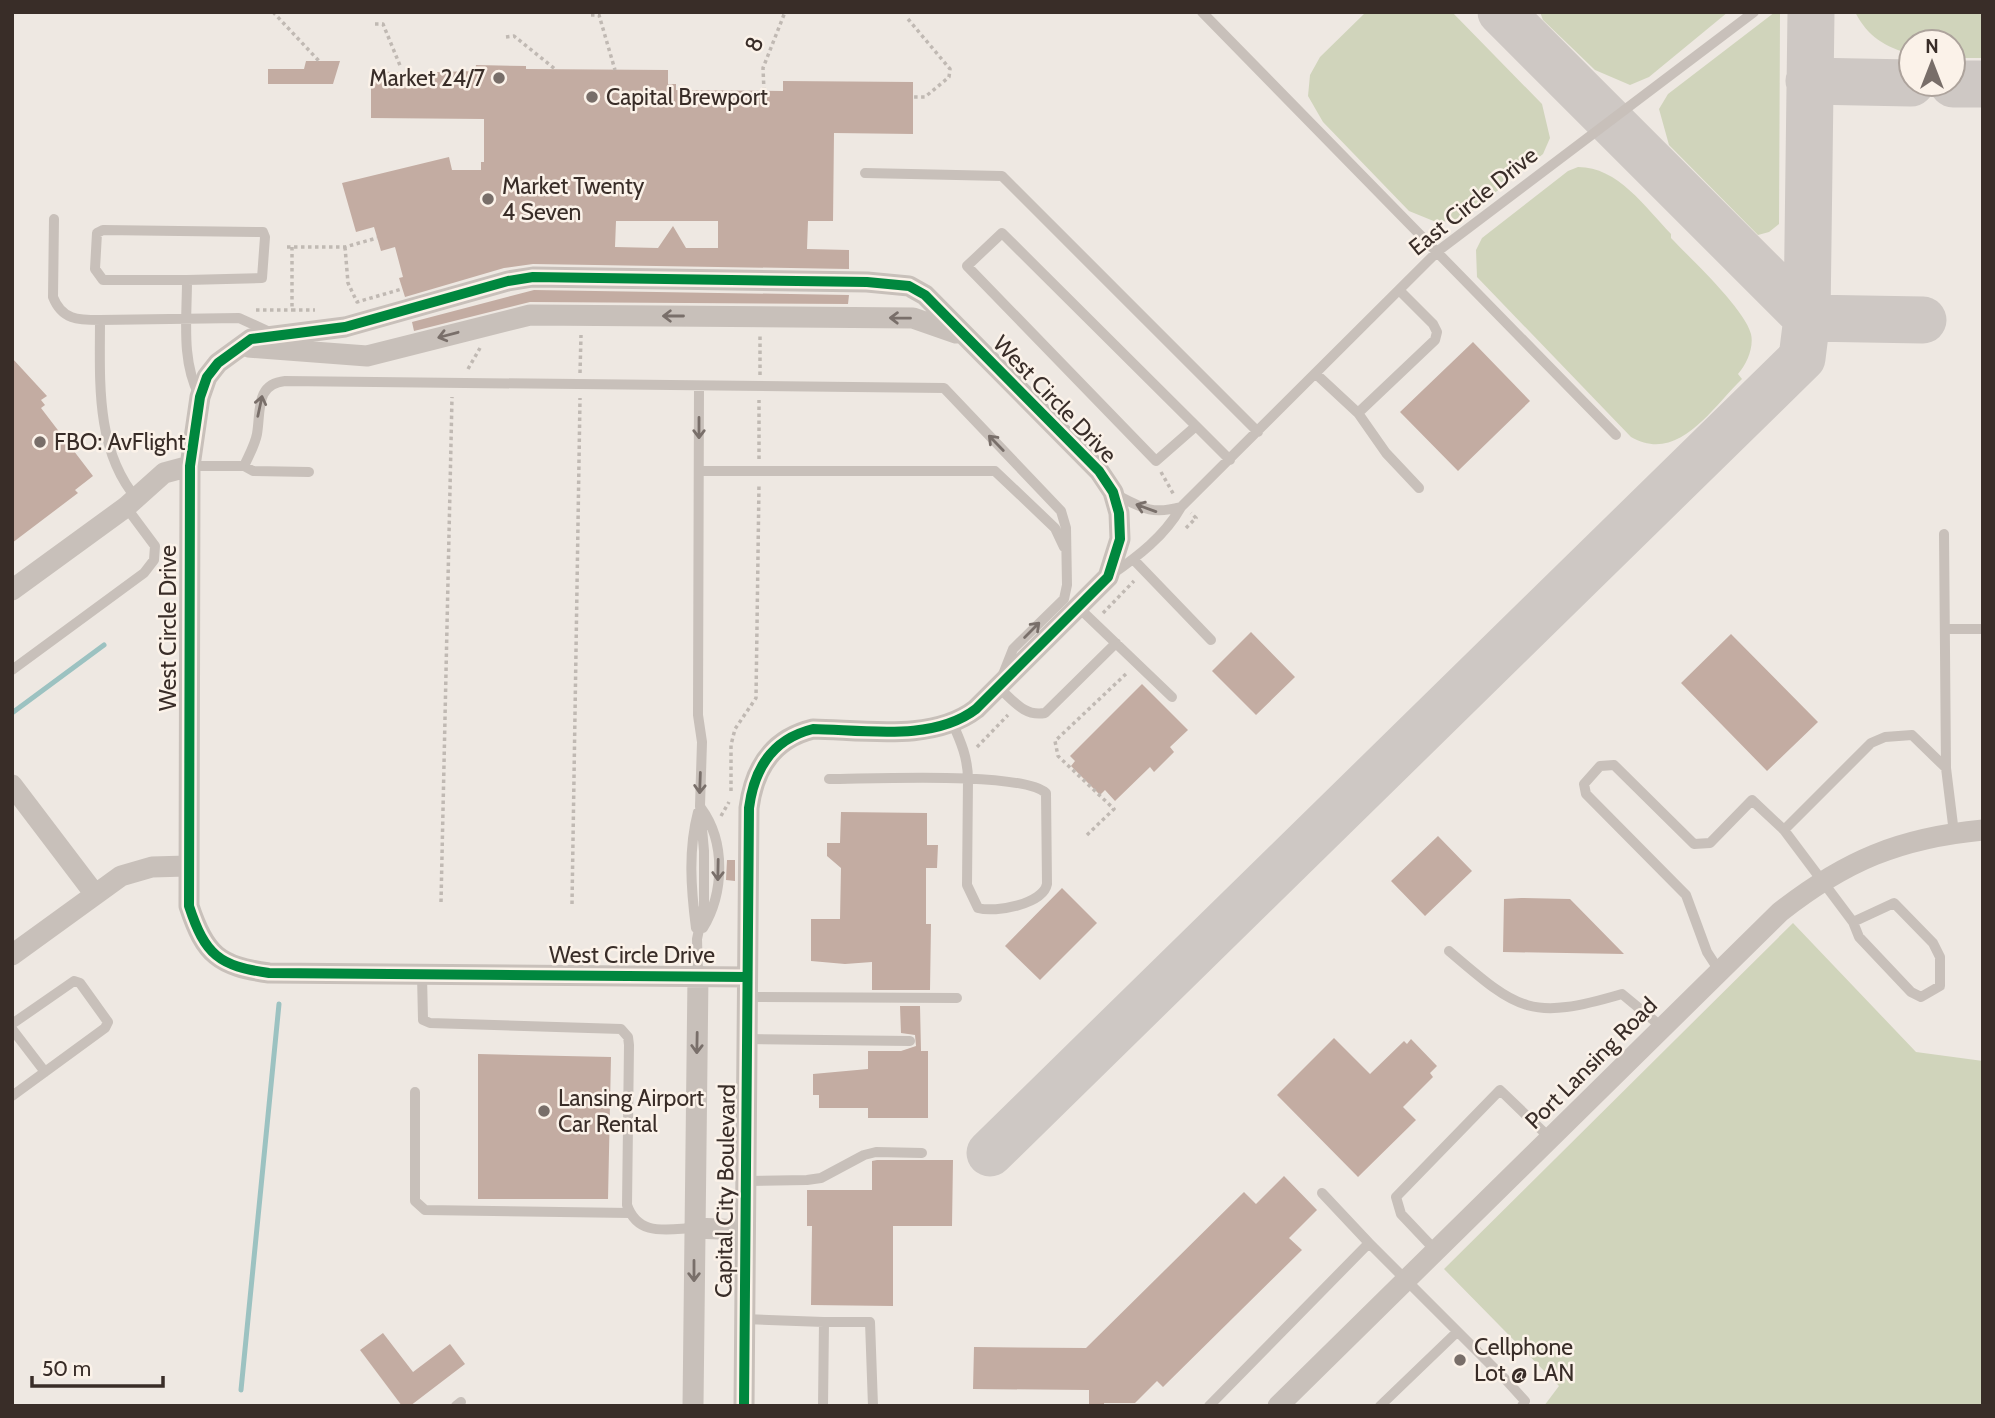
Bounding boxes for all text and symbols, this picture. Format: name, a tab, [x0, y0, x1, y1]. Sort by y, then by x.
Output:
north arrow	[1897, 28, 1967, 98]
street label: 8	[738, 32, 770, 56]
text: N	[1925, 35, 1939, 58]
place label: Market 24/7	[369, 64, 485, 92]
marker: Market 24/7	[491, 70, 507, 86]
place label: Capital Brewport	[606, 83, 768, 111]
marker: Capital Brewport	[584, 89, 600, 105]
street label: East Circle Drive	[1403, 140, 1543, 261]
place label: Market Twenty 4 Seven	[502, 172, 645, 226]
marker: Market Twenty 4 Seven	[480, 191, 496, 207]
one-way arrow	[661, 309, 684, 323]
one-way arrow	[889, 311, 912, 325]
one-way arrow	[437, 329, 459, 342]
street label: West Circle Drive	[987, 330, 1123, 469]
one-way arrow	[254, 395, 268, 418]
one-way arrow	[692, 416, 706, 439]
place label: FBO: AvFlight	[54, 428, 186, 456]
marker: FBO: AvFlight	[32, 434, 48, 450]
one-way arrow	[987, 435, 1004, 452]
one-way arrow	[1136, 501, 1158, 513]
street label: West Circle Drive	[154, 545, 182, 711]
one-way arrow	[1024, 621, 1041, 638]
one-way arrow	[694, 771, 707, 794]
one-way arrow	[711, 858, 725, 881]
street label: West Circle Drive	[549, 941, 715, 969]
street label: Port Lansing Road	[1519, 991, 1663, 1135]
one-way arrow	[690, 1032, 704, 1055]
place label: Lansing Airport Car Rental	[558, 1084, 704, 1138]
street label: Capital City Boulevard	[709, 1084, 741, 1298]
marker: Lansing Airport Car Rental	[536, 1103, 552, 1119]
one-way arrow	[687, 1259, 701, 1282]
place label: Cellphone Lot @ LAN	[1474, 1333, 1574, 1387]
scale bar	[32, 1344, 163, 1388]
marker: Cellphone Lot @ LAN	[1452, 1352, 1468, 1368]
text: 50 m	[42, 1356, 91, 1381]

